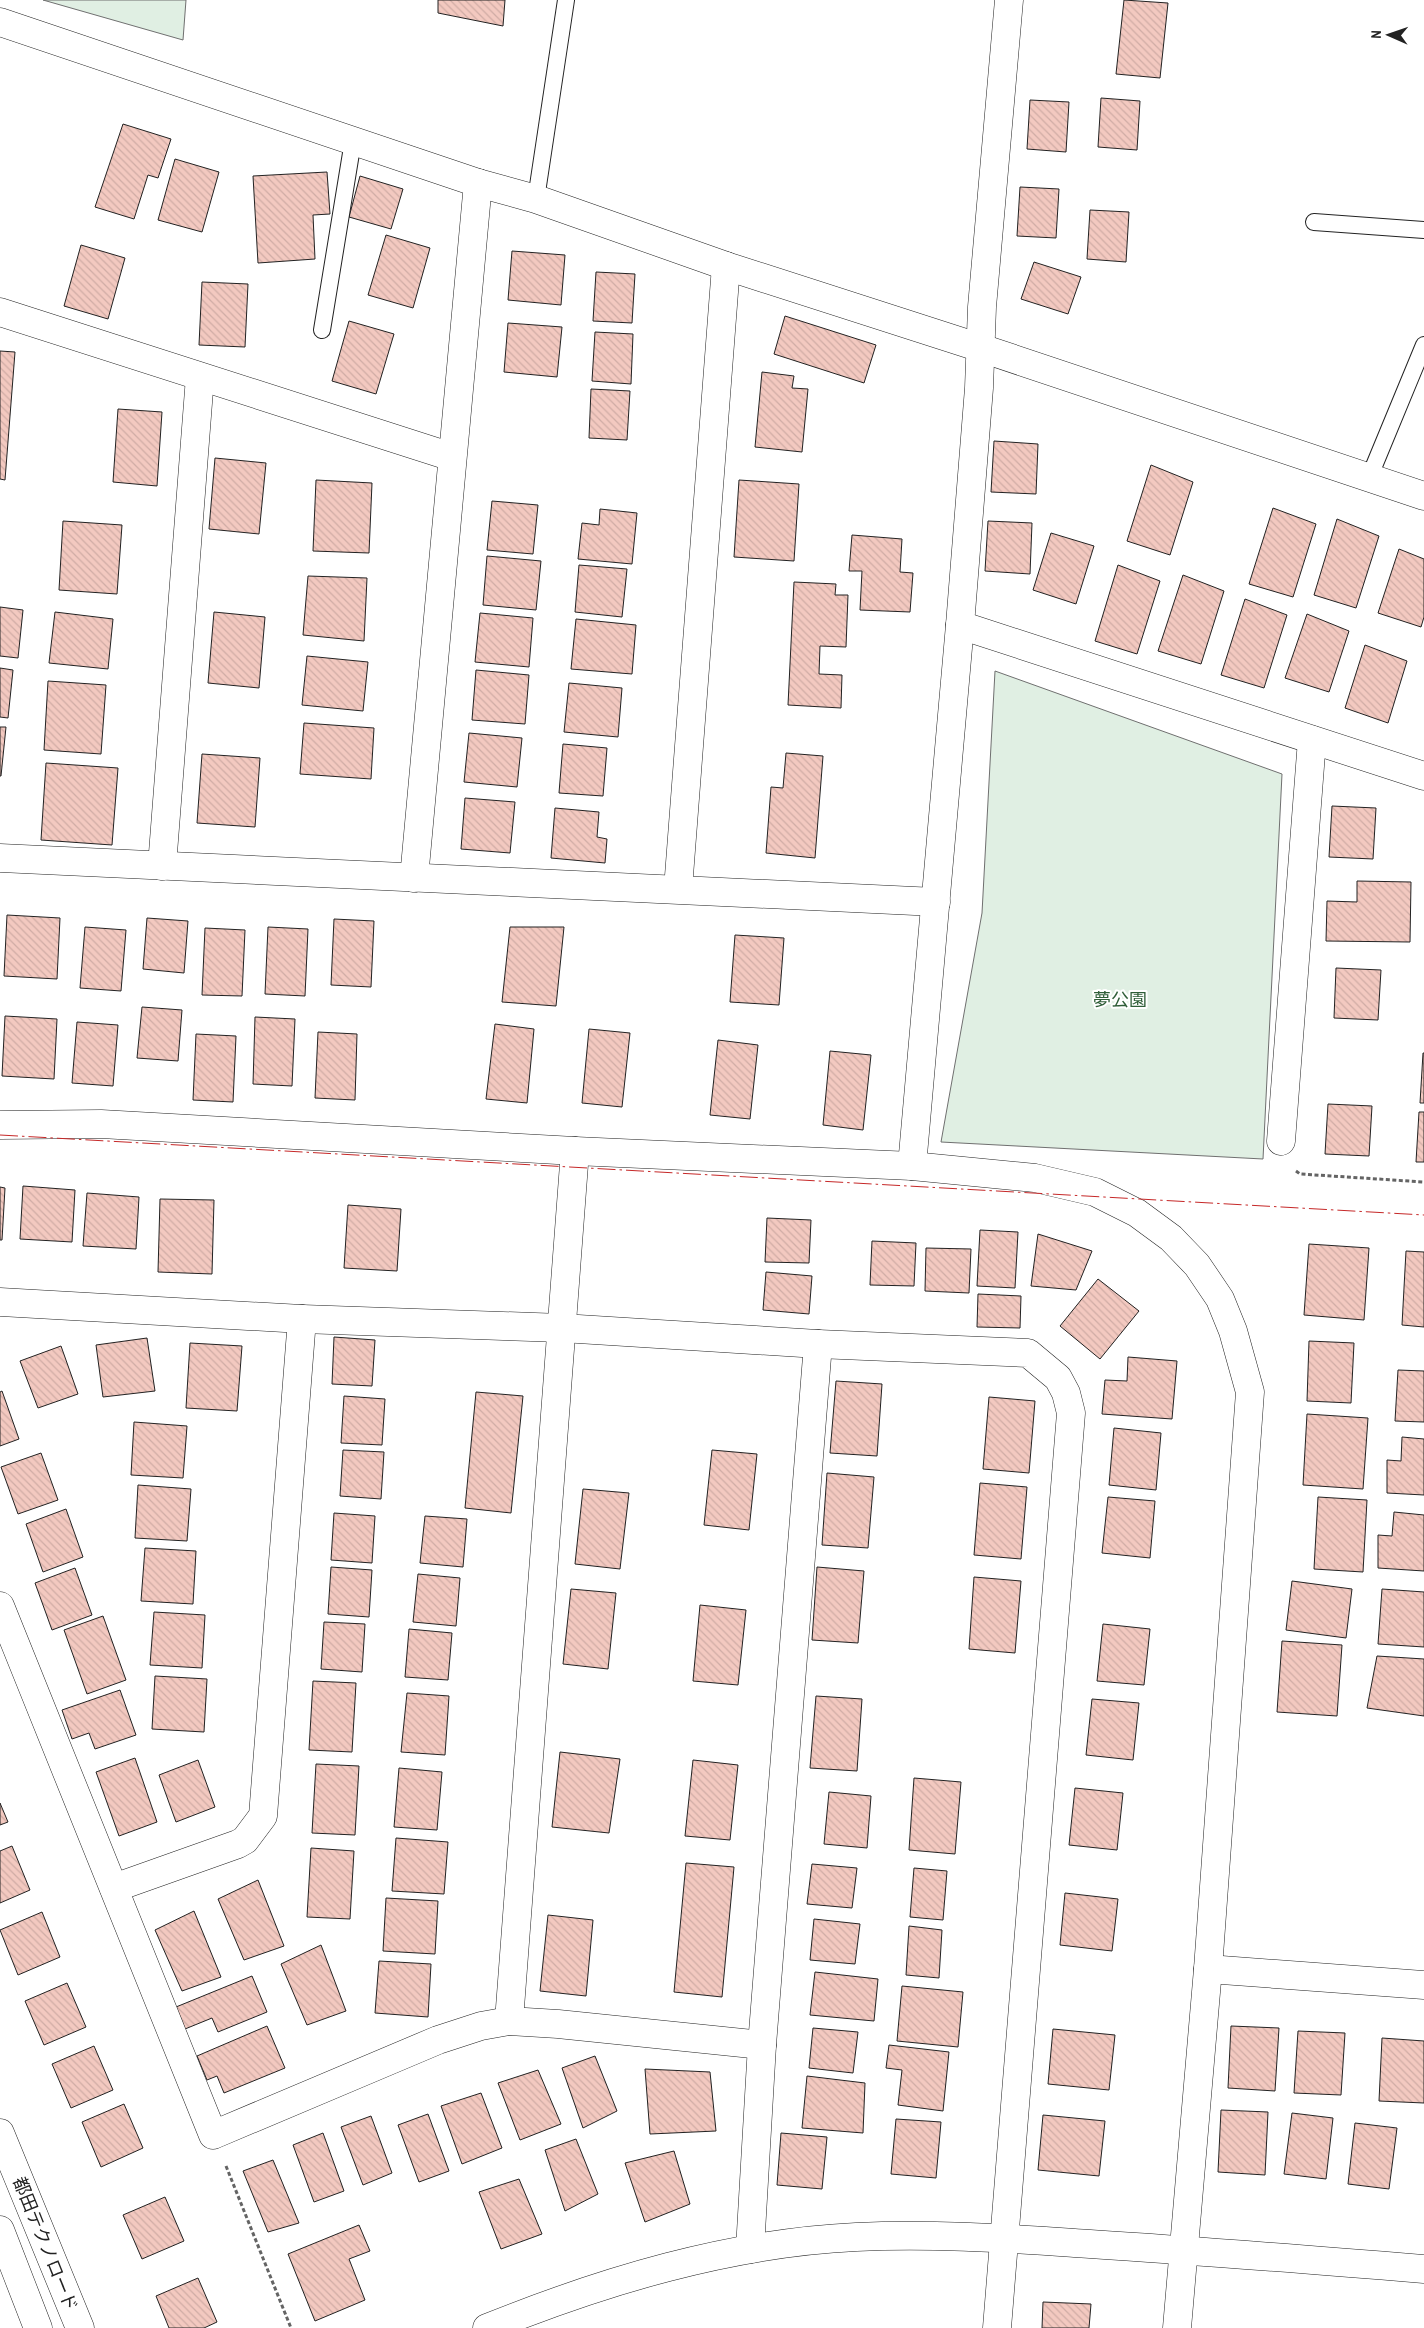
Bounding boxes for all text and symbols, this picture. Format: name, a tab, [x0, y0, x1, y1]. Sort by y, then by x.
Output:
north arrow	[1364, 10, 1414, 60]
text: N	[1367, 30, 1385, 39]
park label: 夢公園	[1093, 987, 1147, 1012]
street label: 都田テクノロード	[7, 2173, 84, 2315]

